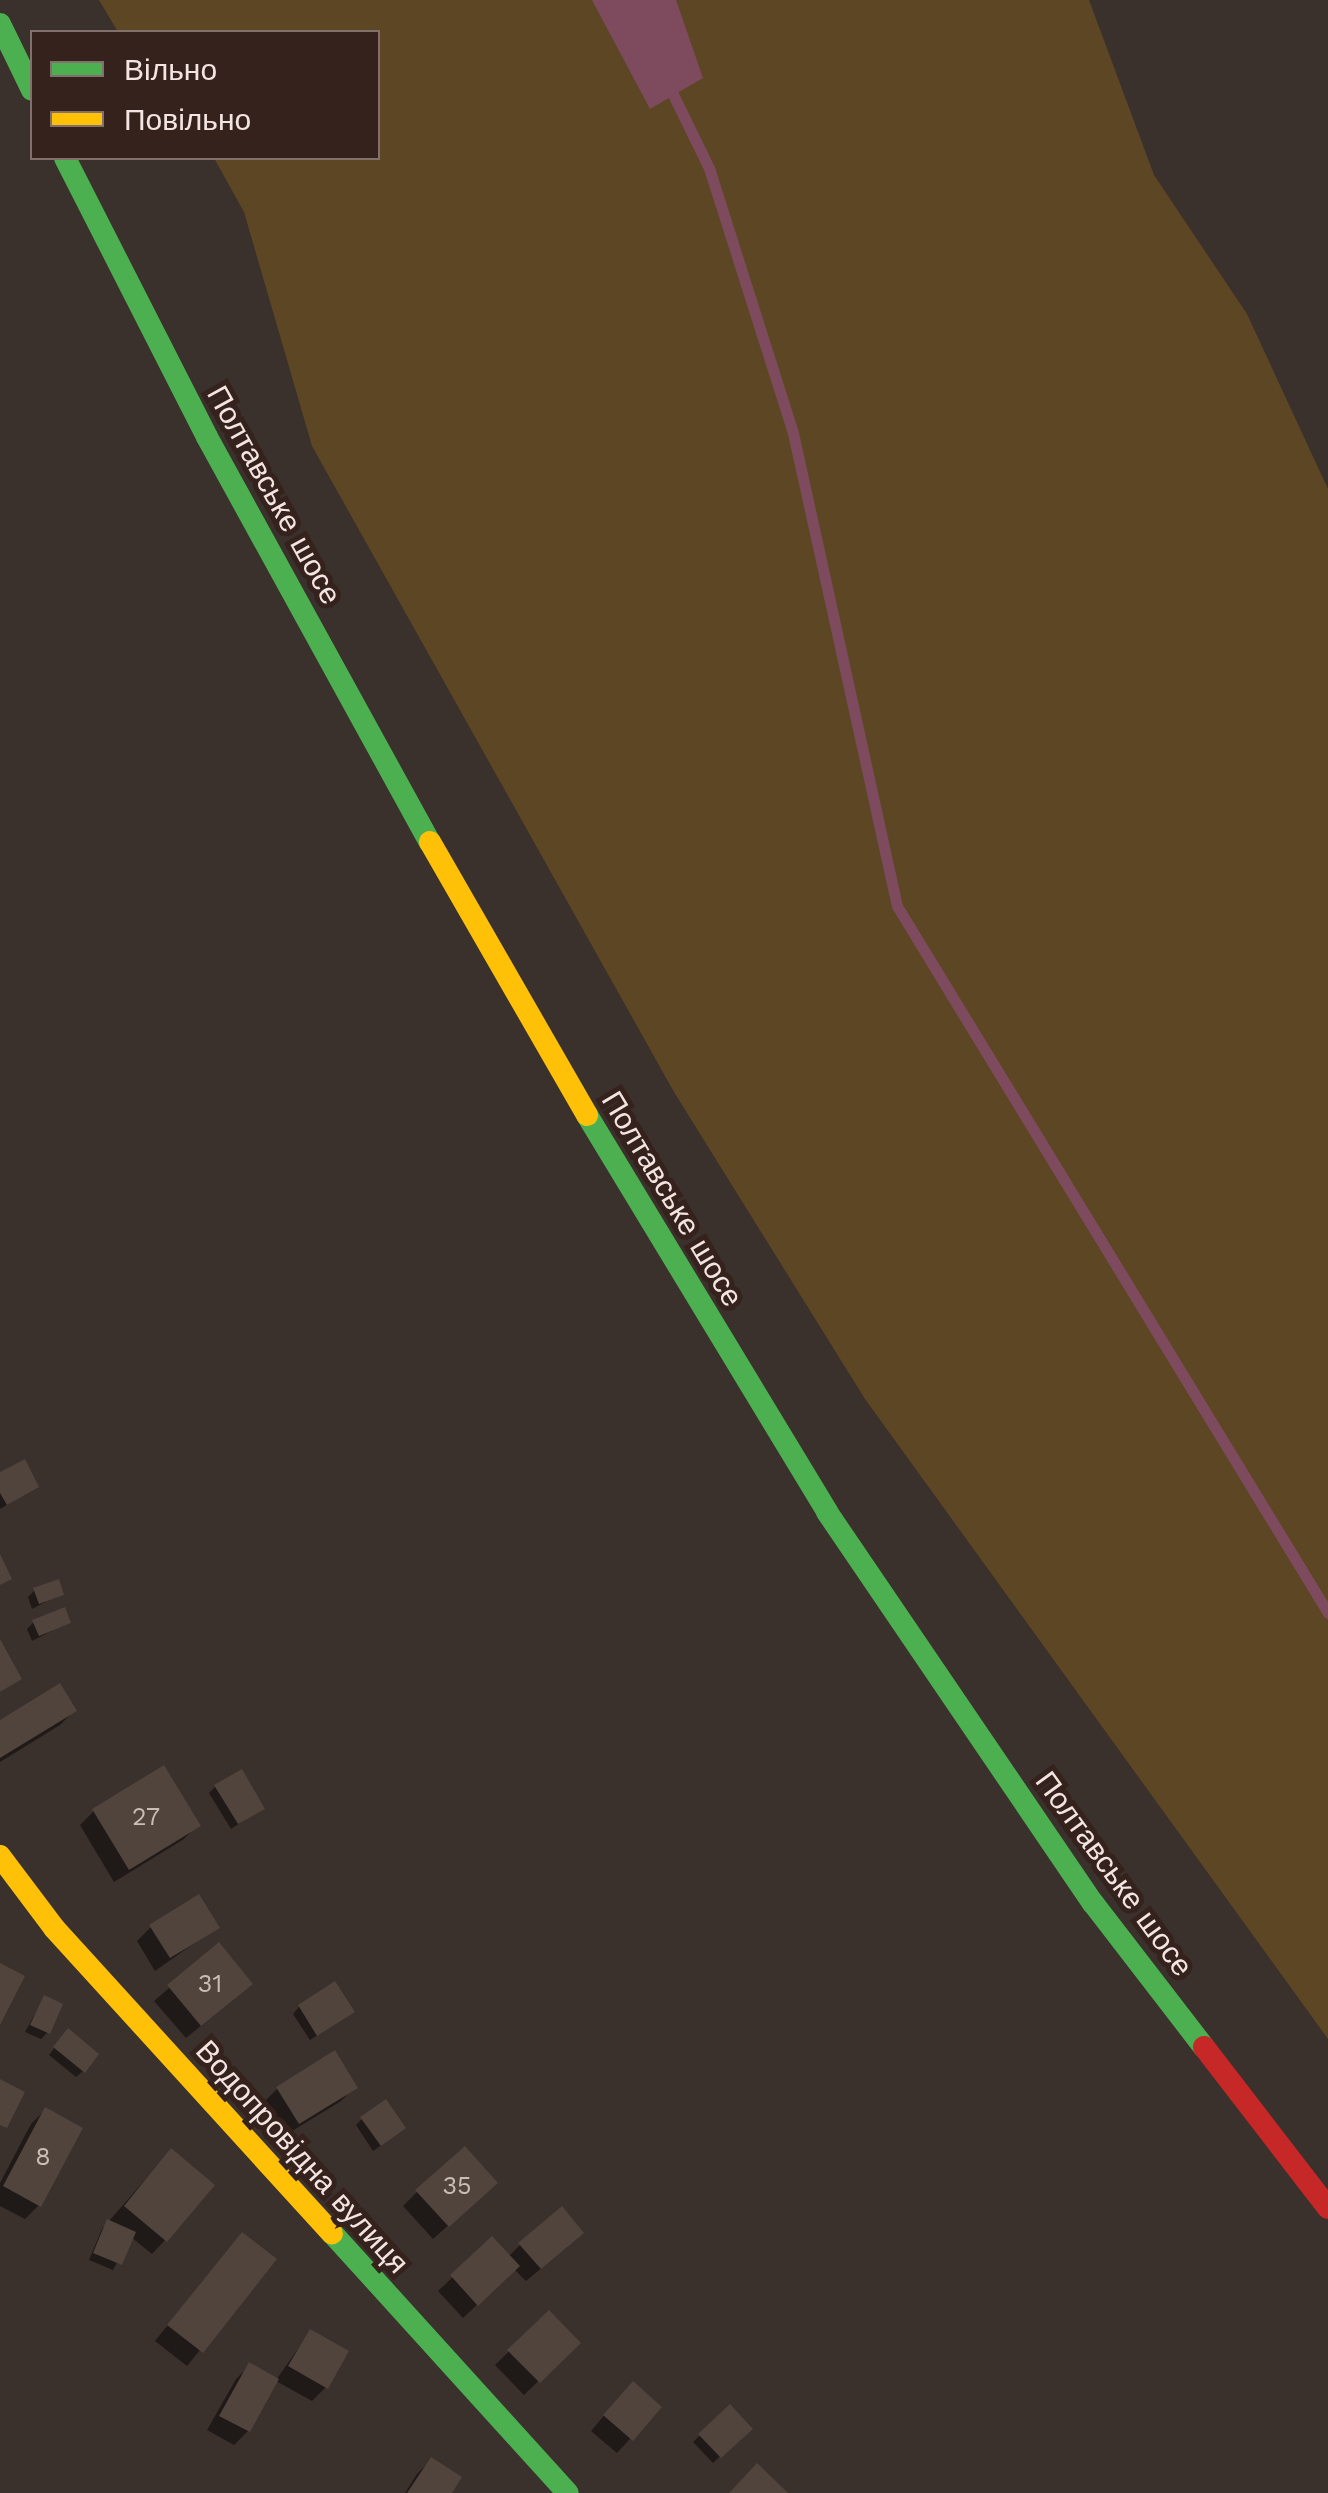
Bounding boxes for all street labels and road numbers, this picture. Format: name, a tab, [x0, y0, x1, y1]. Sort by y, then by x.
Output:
street label: Полтавське шосе	[199, 379, 349, 611]
street label: Полтавське шосе	[594, 1085, 750, 1313]
street label: Полтавське шосе	[1028, 1765, 1200, 1983]
street label: Водопровідна вулиця	[188, 2033, 416, 2281]

